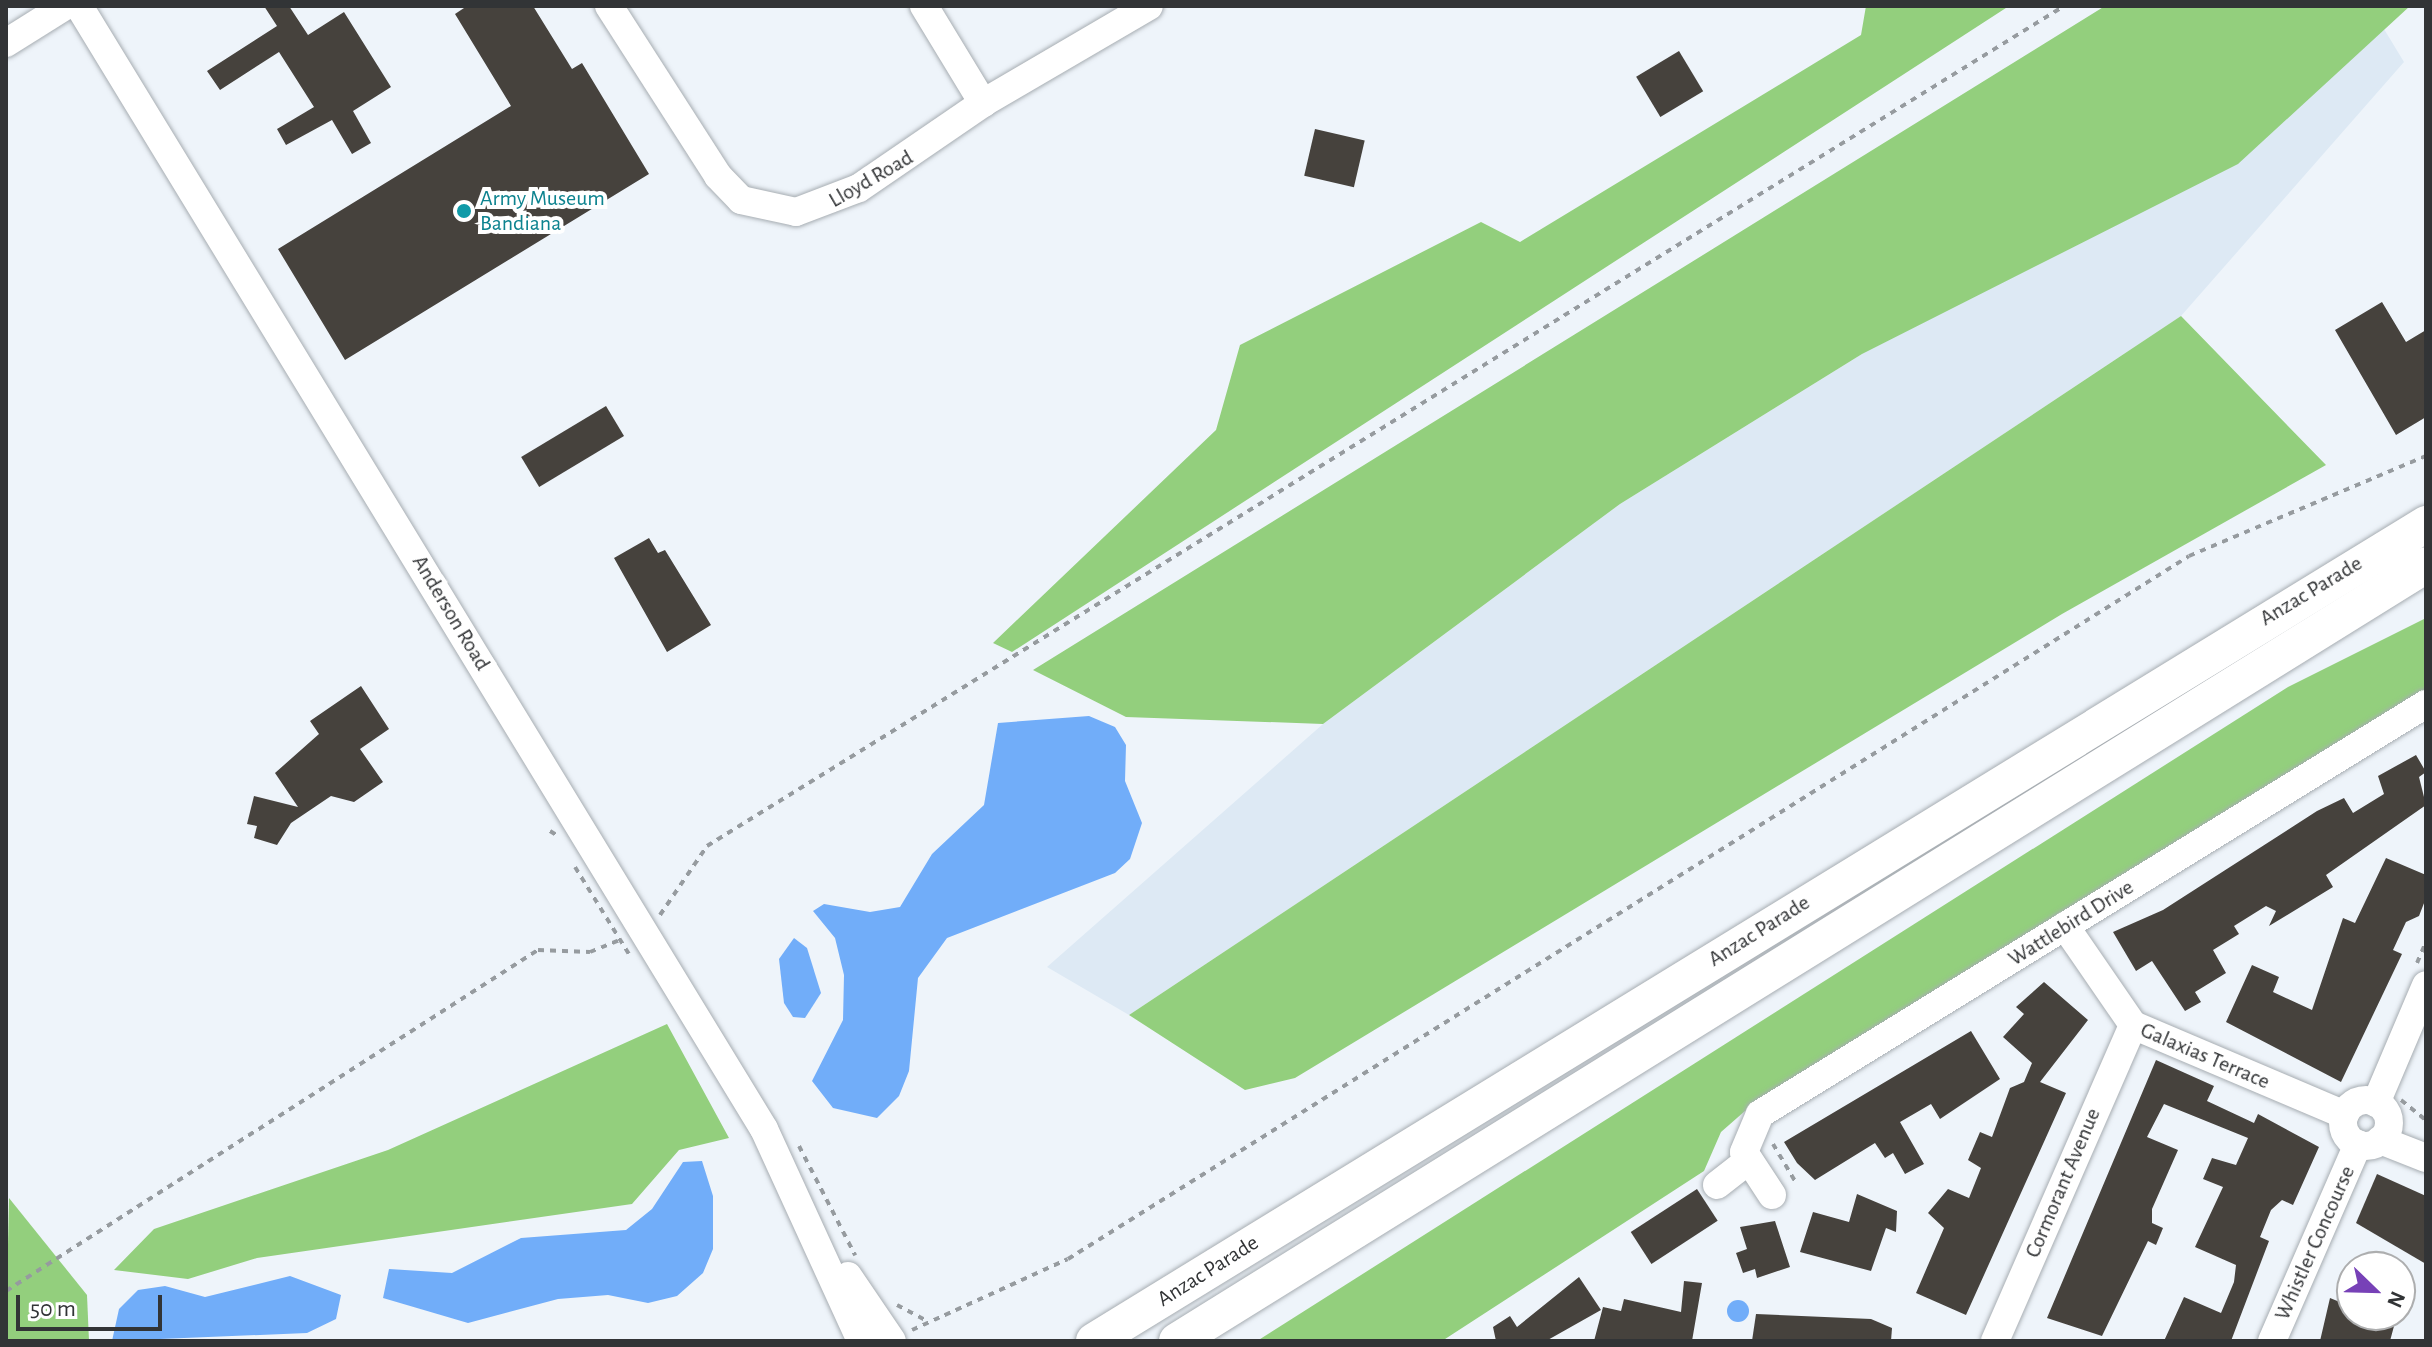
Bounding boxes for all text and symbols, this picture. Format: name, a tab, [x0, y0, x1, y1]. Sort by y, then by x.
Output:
street label: Lloyd Road	[824, 144, 918, 214]
place label: Army Museum Bandiana	[480, 185, 605, 236]
marker: Army Museum Bandiana	[455, 202, 473, 220]
street label: Anzac Parade	[2255, 550, 2367, 632]
street label: Anderson Road	[406, 551, 496, 675]
street label: Wattlebird Drive	[2003, 874, 2139, 972]
street label: Anzac Parade	[1703, 889, 1815, 973]
street label: Galaxias Terrace	[2136, 1017, 2274, 1095]
street label: Cormorant Avenue	[2020, 1104, 2106, 1262]
street label: Whistler Concourse	[2269, 1162, 2361, 1324]
street label: Anzac Parade	[1152, 1229, 1264, 1313]
north arrow	[2336, 1251, 2416, 1331]
scale bar	[20, 1279, 166, 1329]
text: N	[2383, 1288, 2409, 1311]
text: 50 m	[30, 1297, 76, 1321]

